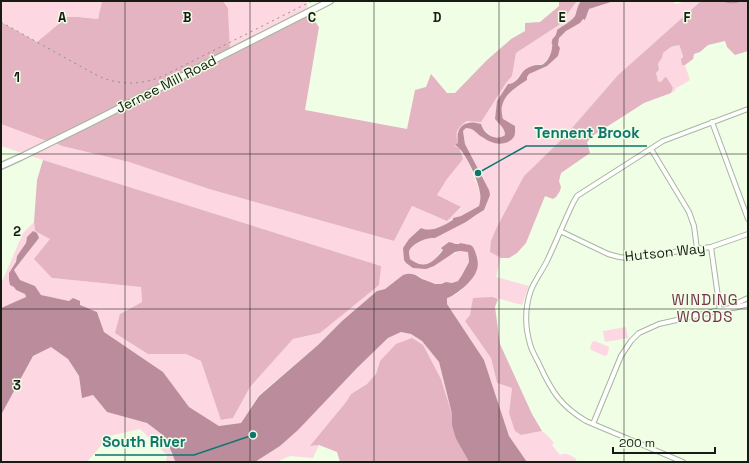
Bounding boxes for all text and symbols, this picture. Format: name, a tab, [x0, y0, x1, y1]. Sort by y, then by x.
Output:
text: A	[58, 9, 67, 26]
text: B	[183, 9, 192, 26]
text: C	[308, 9, 316, 26]
text: D	[433, 9, 442, 26]
text: E	[558, 9, 566, 26]
text: F	[684, 9, 691, 26]
street label: Jernee Mill Road	[113, 51, 219, 117]
text: 1	[14, 69, 20, 86]
callout: Tennent Brook	[526, 119, 647, 146]
text: Tennent Brook	[534, 123, 640, 142]
text: 2	[13, 223, 21, 240]
street label: Hutson Way	[624, 239, 706, 265]
district label: WINDING WOODS	[671, 290, 739, 326]
text: 3	[13, 377, 21, 394]
callout: South River	[95, 428, 194, 455]
scale bar	[613, 429, 715, 455]
text: South River	[102, 432, 186, 451]
text: 200 m	[619, 435, 655, 451]

